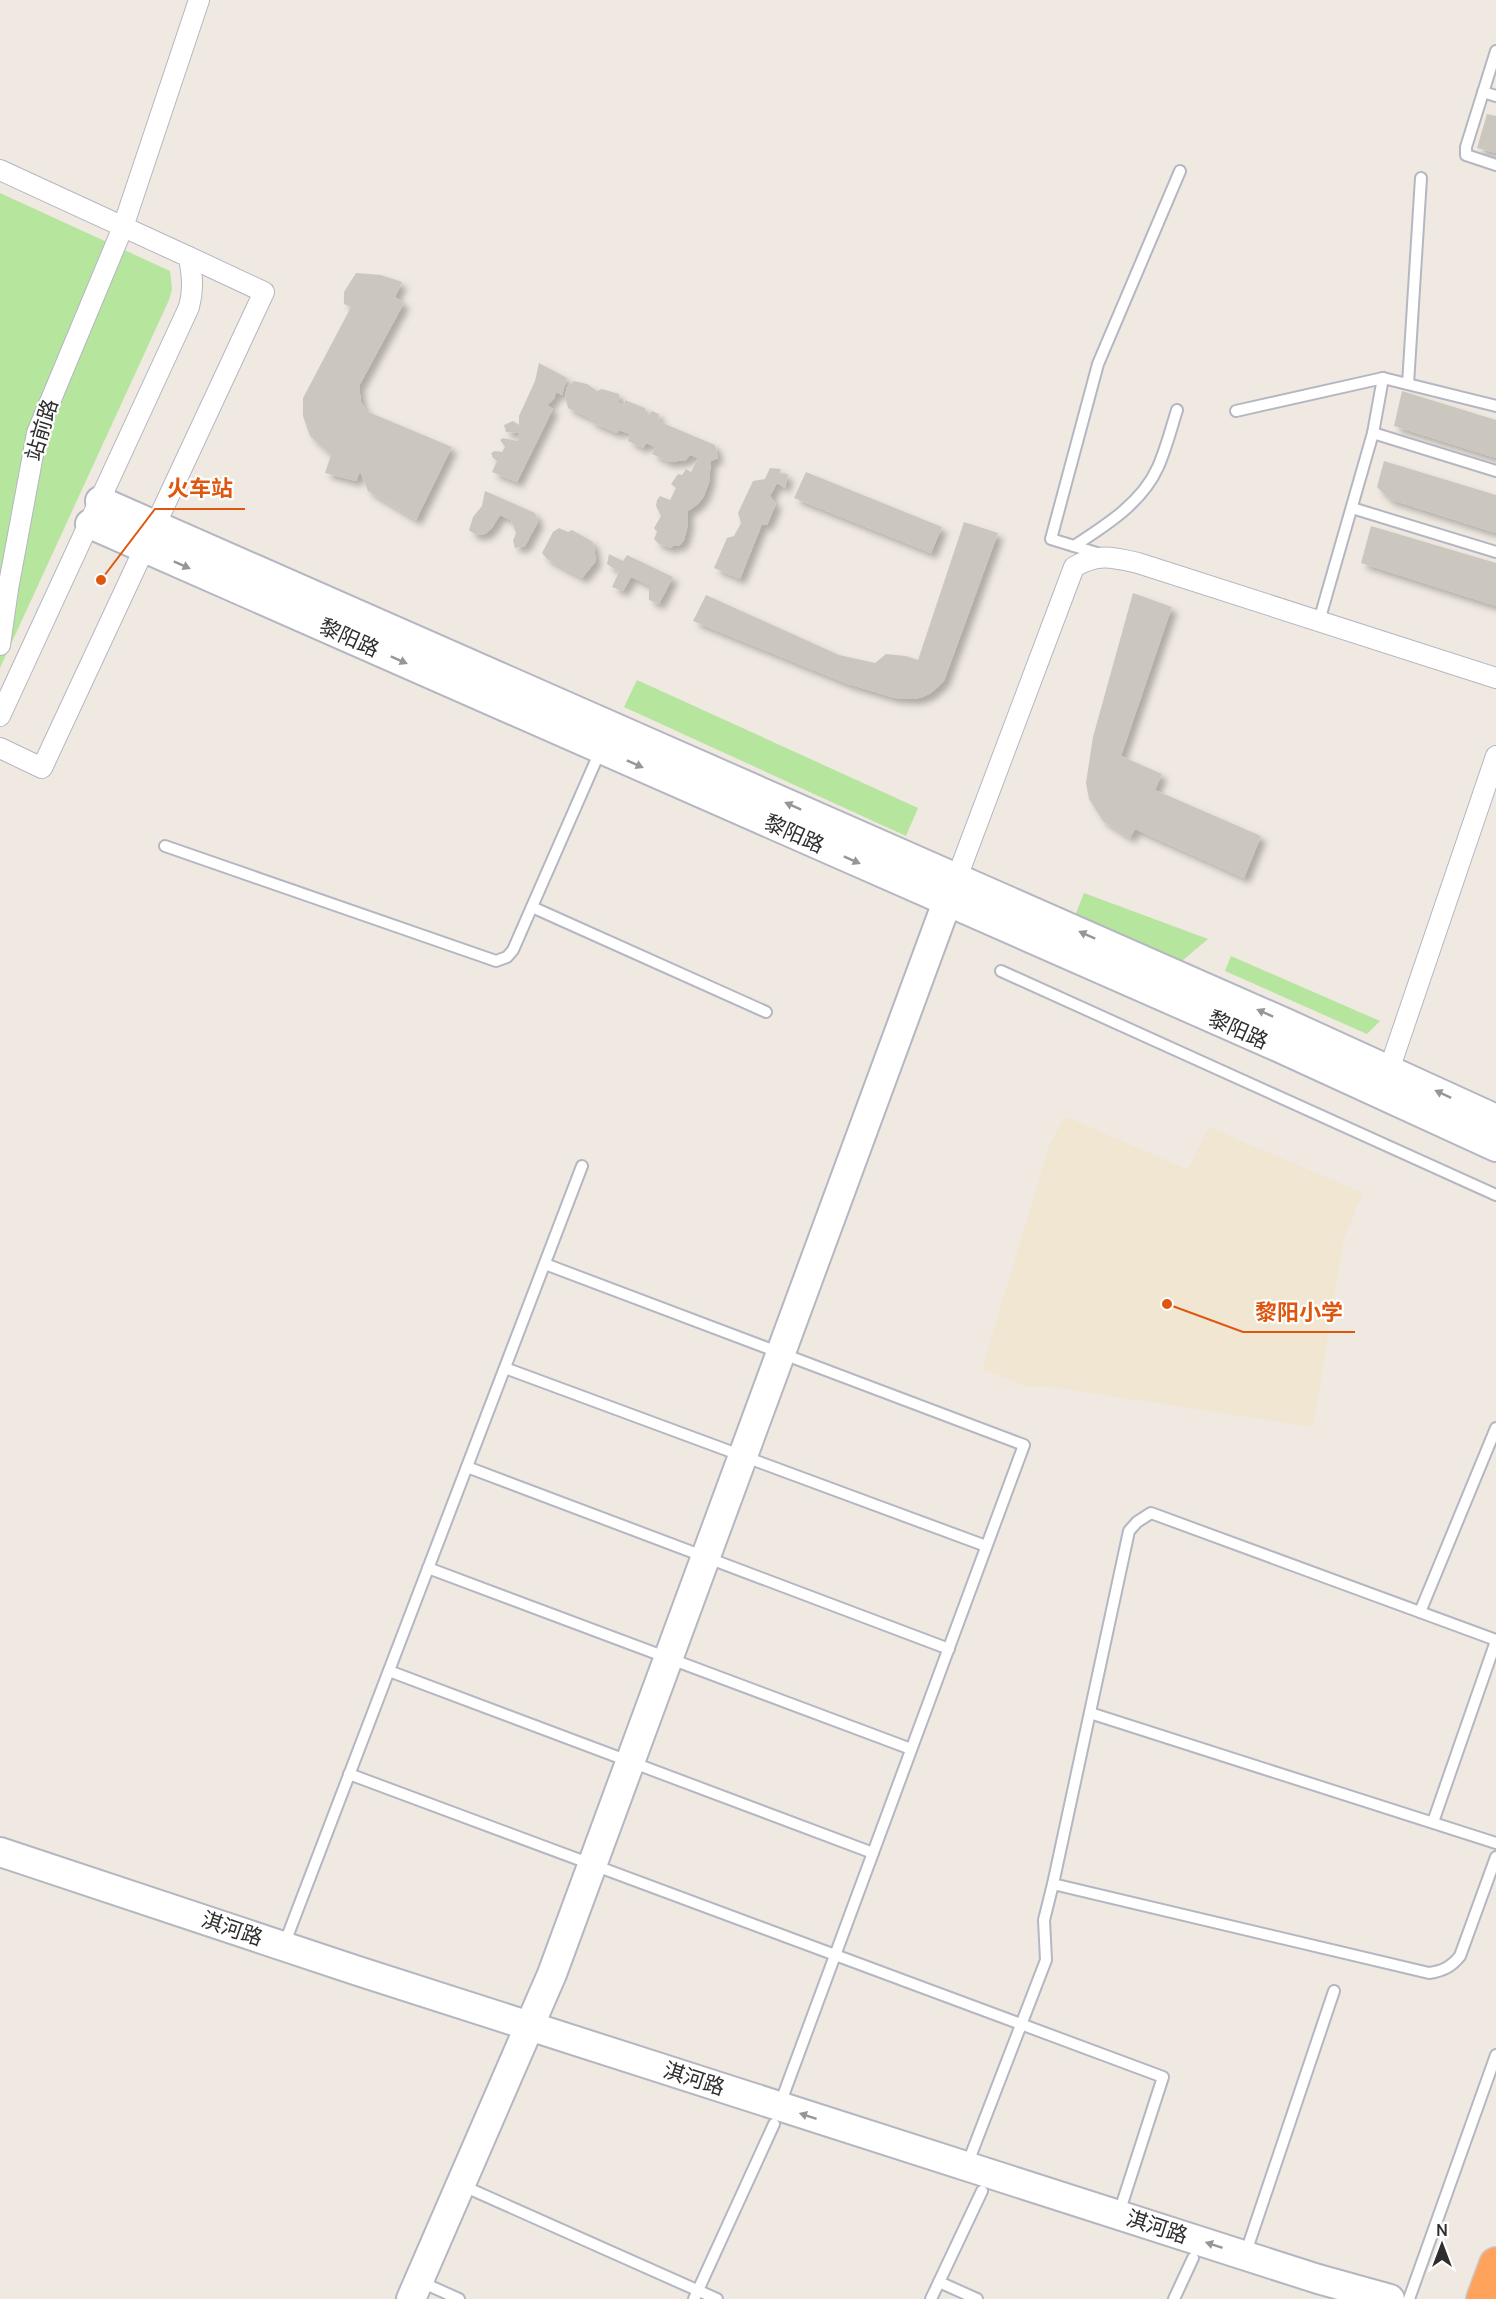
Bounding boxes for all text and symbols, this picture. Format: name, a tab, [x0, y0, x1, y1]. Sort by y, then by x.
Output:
street label: 站前路	[18, 395, 64, 464]
callout: 火车站	[155, 469, 245, 509]
text: 火车站	[167, 473, 233, 503]
one-way arrow	[173, 560, 190, 569]
street label: 黎阳路	[315, 611, 384, 663]
one-way arrow	[390, 655, 408, 665]
one-way arrow	[626, 759, 644, 769]
one-way arrow	[785, 801, 802, 810]
street label: 黎阳路	[760, 807, 829, 859]
one-way arrow	[843, 855, 860, 864]
one-way arrow	[1078, 930, 1096, 939]
street label: 黎阳路	[1204, 1003, 1273, 1055]
one-way arrow	[1257, 1009, 1274, 1018]
one-way arrow	[1434, 1090, 1451, 1099]
callout: 黎阳小学	[1243, 1292, 1355, 1332]
text: 黎阳小学	[1255, 1297, 1343, 1327]
street label: 淇河路	[198, 1905, 267, 1952]
street label: 淇河路	[660, 2055, 729, 2101]
one-way arrow	[799, 2110, 817, 2120]
street label: 淇河路	[1123, 2203, 1192, 2249]
north arrow	[1412, 2215, 1472, 2275]
text: N	[1436, 2219, 1448, 2241]
one-way arrow	[1205, 2240, 1223, 2250]

